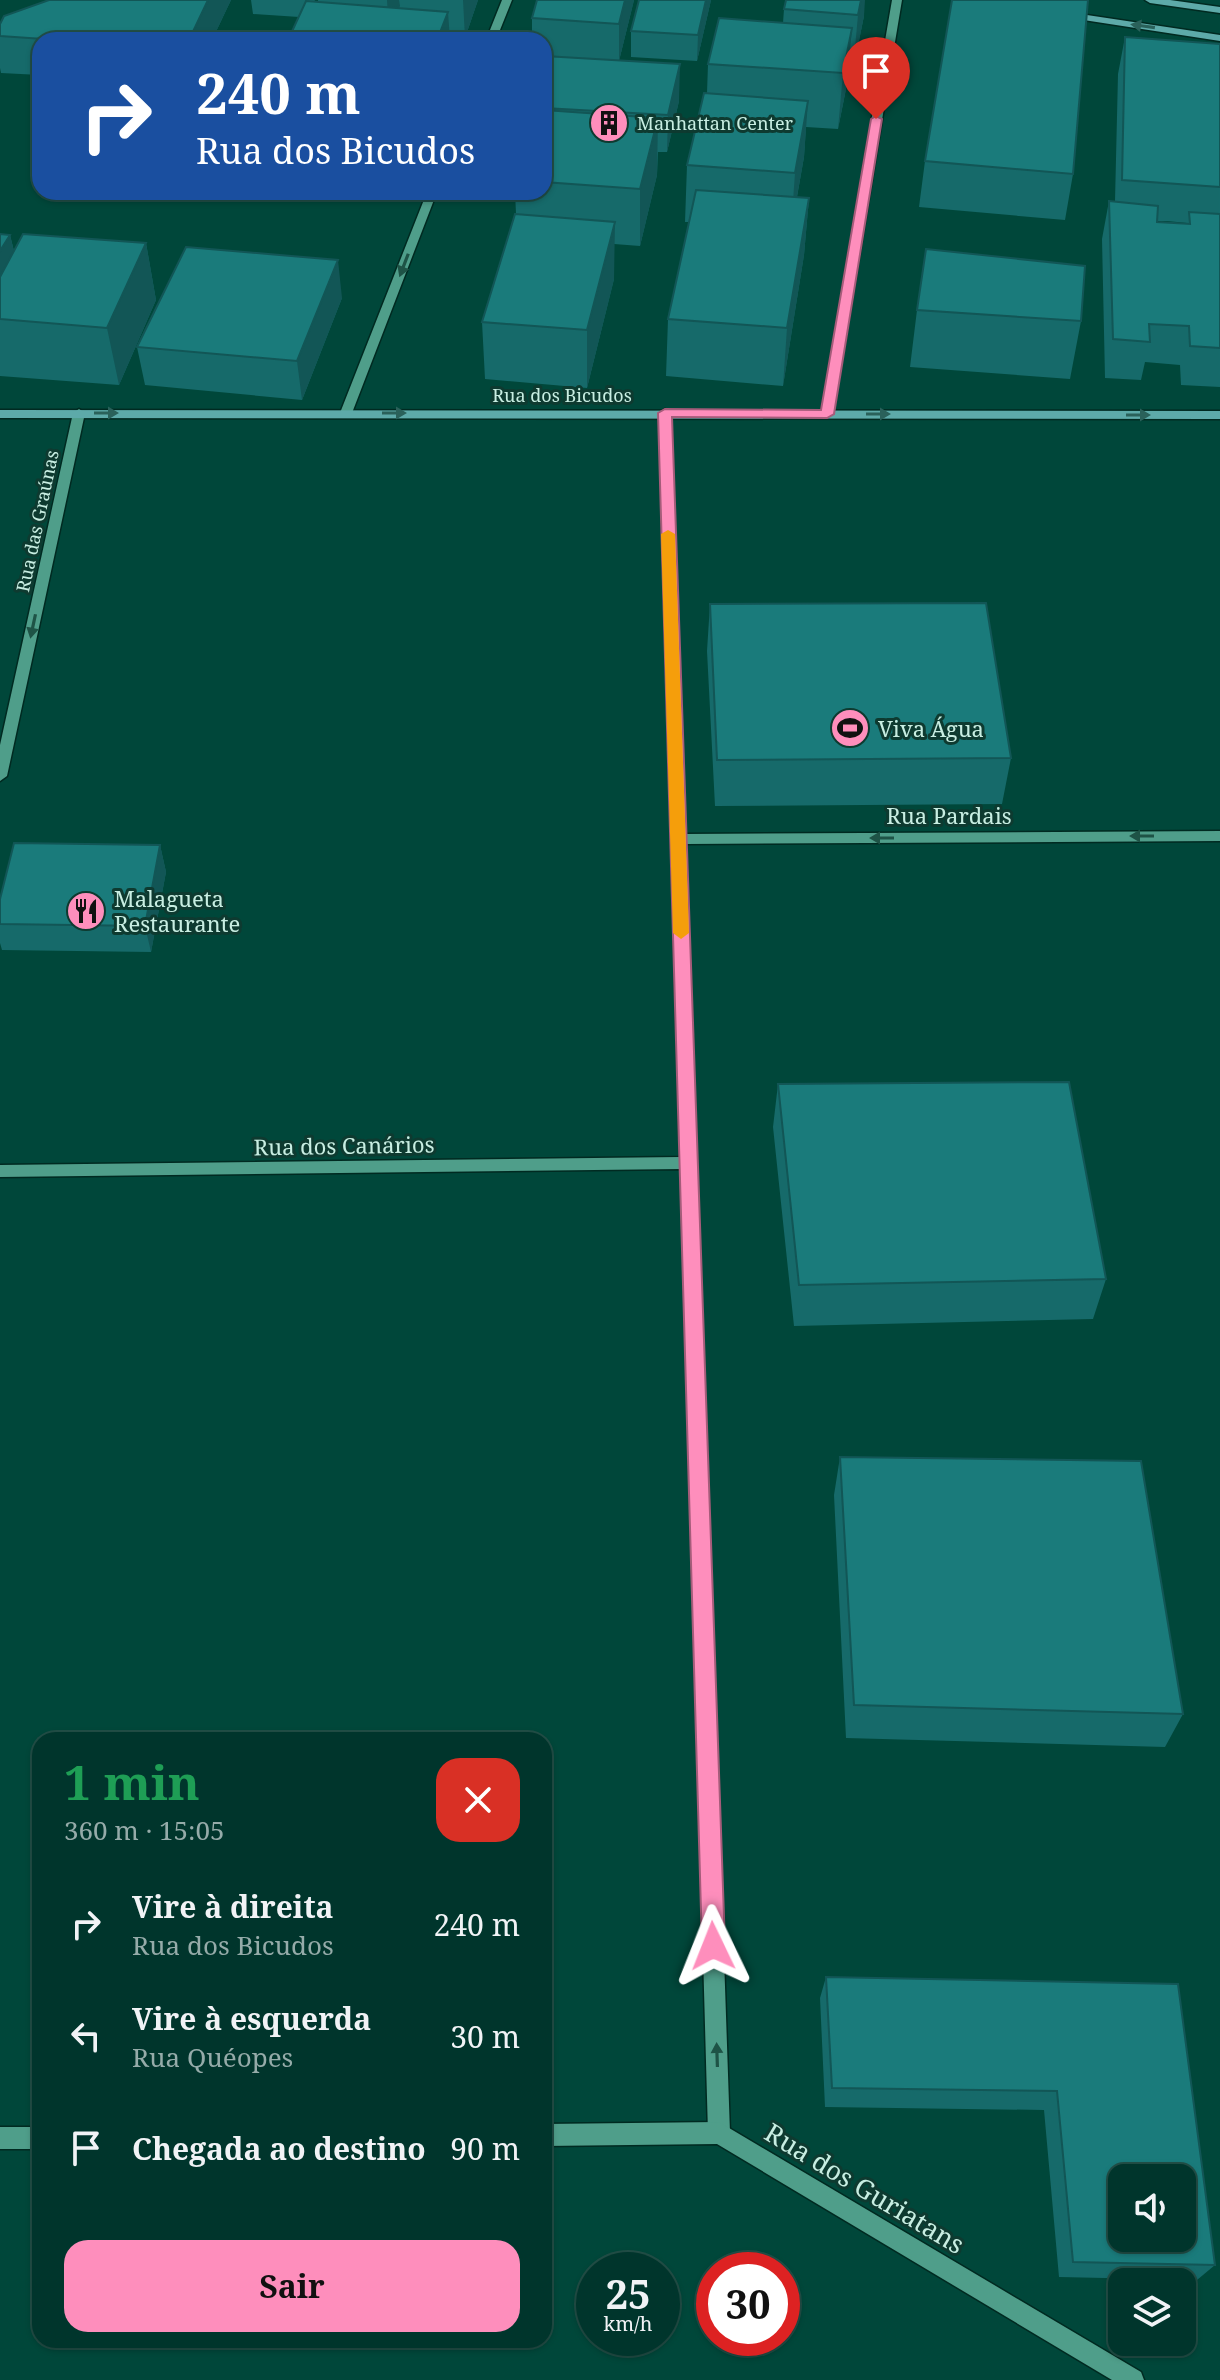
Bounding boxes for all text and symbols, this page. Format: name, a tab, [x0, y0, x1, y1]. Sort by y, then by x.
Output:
one-way arrow	[1130, 19, 1155, 32]
pin	[842, 37, 910, 119]
icon: arrive	[854, 49, 898, 93]
text: 240 m	[196, 54, 361, 130]
icon: right	[64, 64, 168, 168]
building icon: Manhattan Center	[588, 102, 630, 144]
place label: Manhattan Center	[637, 111, 794, 135]
text: Rua dos Bicudos	[196, 126, 475, 175]
one-way arrow	[397, 253, 410, 277]
street label: Rua dos Bicudos	[492, 383, 632, 407]
one-way arrow	[94, 407, 119, 419]
one-way arrow	[382, 407, 407, 419]
one-way arrow	[866, 408, 891, 420]
one-way arrow	[1126, 409, 1151, 421]
street label: Rua das Graúnas	[10, 448, 64, 594]
one-way arrow	[26, 614, 39, 639]
sports icon: Viva Água	[829, 707, 871, 749]
place label: Viva Água	[878, 713, 984, 743]
street label: Rua Pardais	[886, 800, 1012, 830]
one-way arrow	[1129, 830, 1154, 842]
one-way arrow	[869, 832, 894, 844]
place label: Malagueta Restaurante	[114, 883, 240, 938]
restaurant icon: Malagueta Restaurante	[65, 890, 107, 932]
street label: Rua dos Canários	[253, 1128, 435, 1162]
text: 1 min	[64, 1749, 200, 1814]
button: close	[436, 1758, 520, 1842]
text: 360 m · 15:05	[64, 1812, 225, 1848]
text: Vire à direita	[132, 1886, 334, 1927]
icon: right	[64, 1902, 108, 1946]
text: 240 m	[434, 1904, 520, 1945]
position arrow	[671, 1904, 755, 1988]
text: Rua dos Bicudos	[132, 1927, 334, 1963]
text: Vire à esquerda	[132, 1998, 371, 2039]
icon: left	[64, 2014, 108, 2058]
text: 30 m	[450, 2016, 520, 2057]
text: Rua Quéopes	[132, 2039, 293, 2075]
one-way arrow	[710, 2042, 723, 2067]
street label: Rua dos Guriatans	[758, 2114, 972, 2262]
icon: arrive	[64, 2126, 108, 2170]
text: Chegada ao destino	[132, 2128, 426, 2169]
text: 90 m	[450, 2128, 520, 2169]
map controls	[1108, 2164, 1196, 2356]
button: sound	[1108, 2164, 1196, 2252]
button: Sair	[64, 2240, 520, 2332]
speed limit sign: 30	[696, 2252, 800, 2356]
text: 25	[605, 2266, 651, 2321]
button: layers	[1108, 2268, 1196, 2356]
text: km/h	[603, 2310, 653, 2337]

